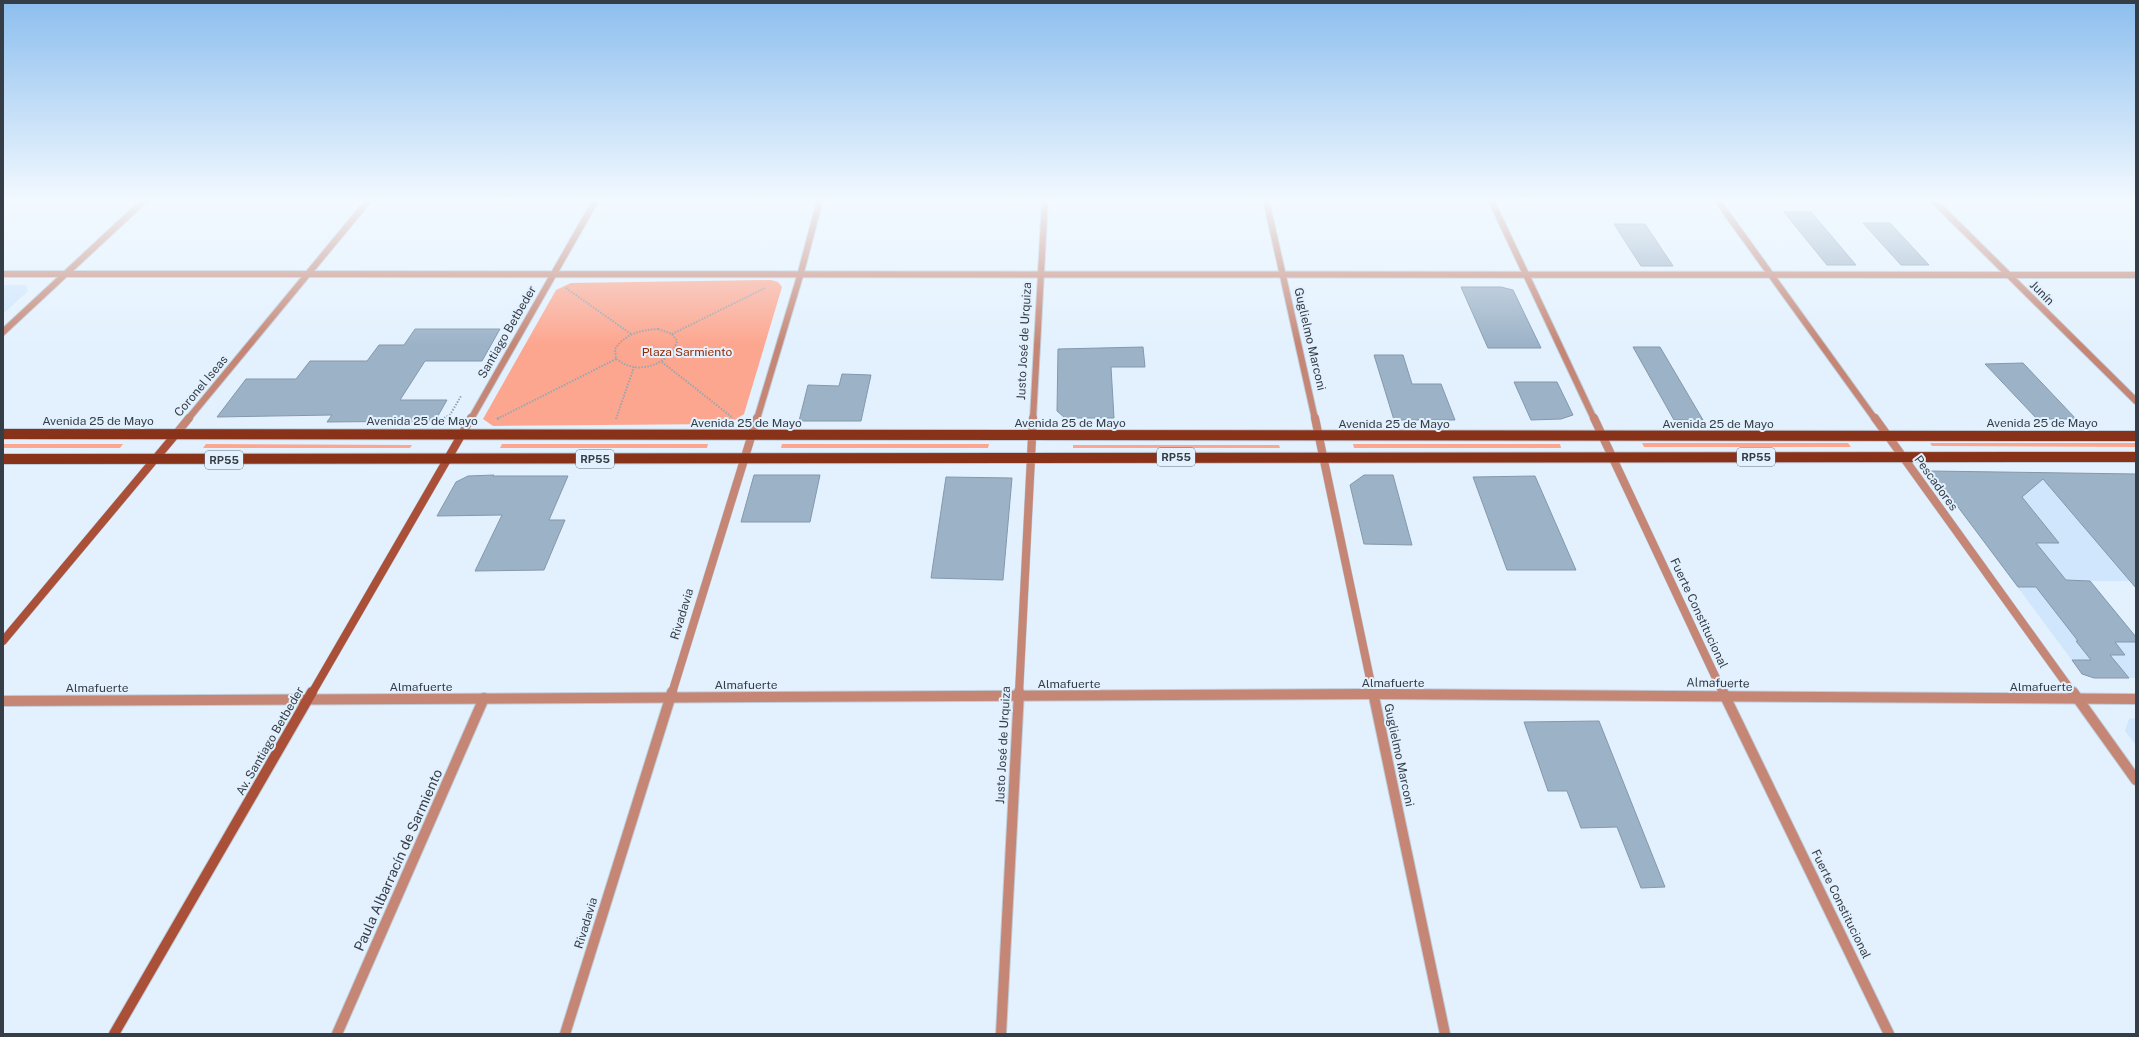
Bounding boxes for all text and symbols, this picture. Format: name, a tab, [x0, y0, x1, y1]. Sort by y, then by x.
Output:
street label: Junín	[2027, 278, 2057, 308]
street label: Justo José de Urquiza	[1014, 282, 1034, 400]
street label: Santiago Betbeder	[475, 283, 539, 381]
street label: Guglielmo Marconi	[1291, 286, 1329, 392]
park label: Plaza Sarmiento	[642, 345, 733, 359]
street label: Coronel Iseas	[171, 353, 231, 419]
street label: Avenida 25 de Mayo	[42, 414, 154, 428]
street label: Avenida 25 de Mayo	[366, 414, 478, 428]
street label: Avenida 25 de Mayo	[690, 416, 802, 430]
street label: Avenida 25 de Mayo	[1014, 416, 1126, 430]
street label: Avenida 25 de Mayo	[1986, 416, 2098, 430]
street label: Avenida 25 de Mayo	[1338, 417, 1450, 431]
street label: Avenida 25 de Mayo	[1662, 417, 1774, 431]
road number: RP55	[1157, 448, 1195, 466]
road number: RP55	[1737, 448, 1775, 466]
road number: RP55	[576, 450, 614, 468]
road number: RP55	[205, 451, 243, 469]
street label: Pescadores	[1911, 453, 1961, 513]
street label: Fuerte Constitucional	[1667, 556, 1731, 671]
street label: Rivadavia	[668, 587, 696, 641]
street label: Almafuerte	[1686, 675, 1750, 691]
street label: Almafuerte	[1361, 676, 1425, 690]
street label: Almafuerte	[1037, 677, 1101, 691]
street label: Almafuerte	[714, 678, 778, 692]
street label: Almafuerte	[389, 680, 453, 694]
street label: Almafuerte	[2009, 680, 2073, 694]
street label: Almafuerte	[65, 681, 129, 695]
street label: Av. Santiago Betbeder	[233, 684, 307, 798]
street label: Justo José de Urquiza	[993, 686, 1013, 804]
street label: Guglielmo Marconi	[1381, 702, 1417, 808]
street label: Paula Albarracín de Sarmiento	[351, 766, 446, 953]
street label: Fuerte Constitucional	[1808, 847, 1874, 961]
street label: Rivadavia	[572, 896, 600, 950]

